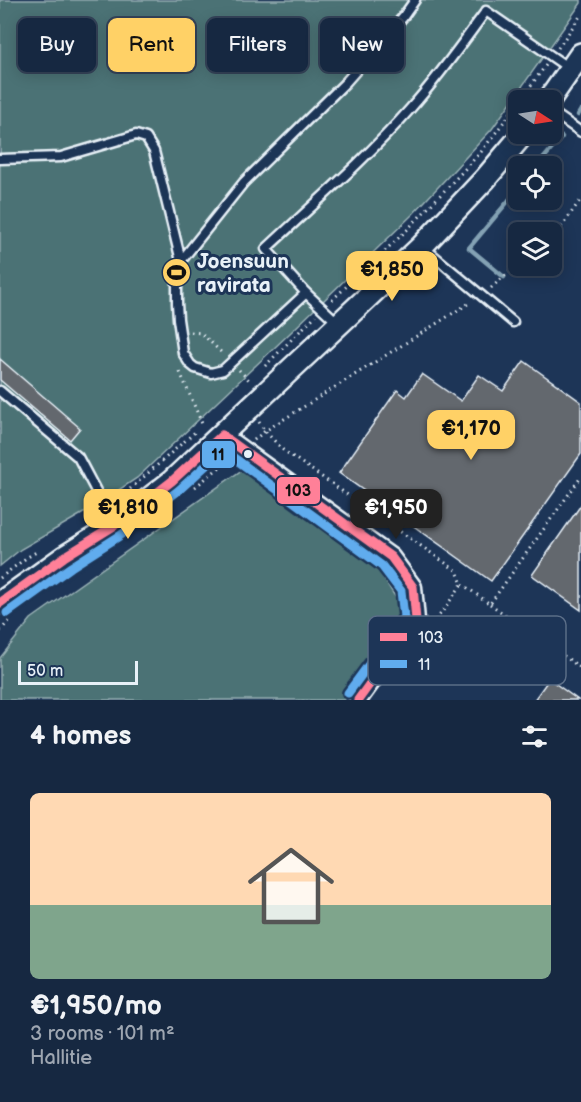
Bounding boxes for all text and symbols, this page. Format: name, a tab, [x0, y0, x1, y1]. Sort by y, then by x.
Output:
chip: Buy	[18, 18, 96, 72]
chip: Rent	[108, 18, 195, 72]
chip: Filters	[207, 18, 308, 72]
chip: New	[320, 18, 404, 72]
north arrow	[508, 90, 562, 144]
map controls	[508, 90, 562, 276]
button: locate	[508, 156, 562, 210]
button: layers	[508, 222, 562, 276]
place label: Joensuun ravirata	[197, 249, 289, 298]
pin: €1,850	[343, 251, 441, 302]
sports icon: Joensuun ravirata	[160, 257, 192, 289]
text: €1,850	[360, 258, 424, 282]
pin: €1,170	[422, 410, 520, 461]
text: €1,170	[441, 417, 501, 441]
line badge: 11	[201, 440, 236, 469]
text: 11	[211, 446, 225, 465]
unlabelled marker	[242, 448, 254, 460]
line badge: 103	[276, 476, 321, 505]
text: 103	[285, 482, 311, 501]
pin: €1,810	[79, 489, 177, 540]
pin: €1,950	[347, 489, 445, 540]
text: €1,810	[98, 496, 158, 520]
text: €1,950	[364, 496, 428, 520]
legend	[368, 616, 566, 685]
text: 103	[418, 629, 444, 648]
text: 11	[418, 656, 430, 675]
scale bar	[18, 658, 138, 686]
text: 50 m	[27, 662, 63, 681]
icon: filters	[518, 720, 551, 753]
text: 4 homes	[30, 721, 131, 752]
icon: home	[237, 832, 345, 940]
text: €1,950/mo	[30, 991, 162, 1022]
text: 3 rooms · 101 m²	[30, 1022, 175, 1046]
text: Hallitie	[30, 1046, 92, 1070]

